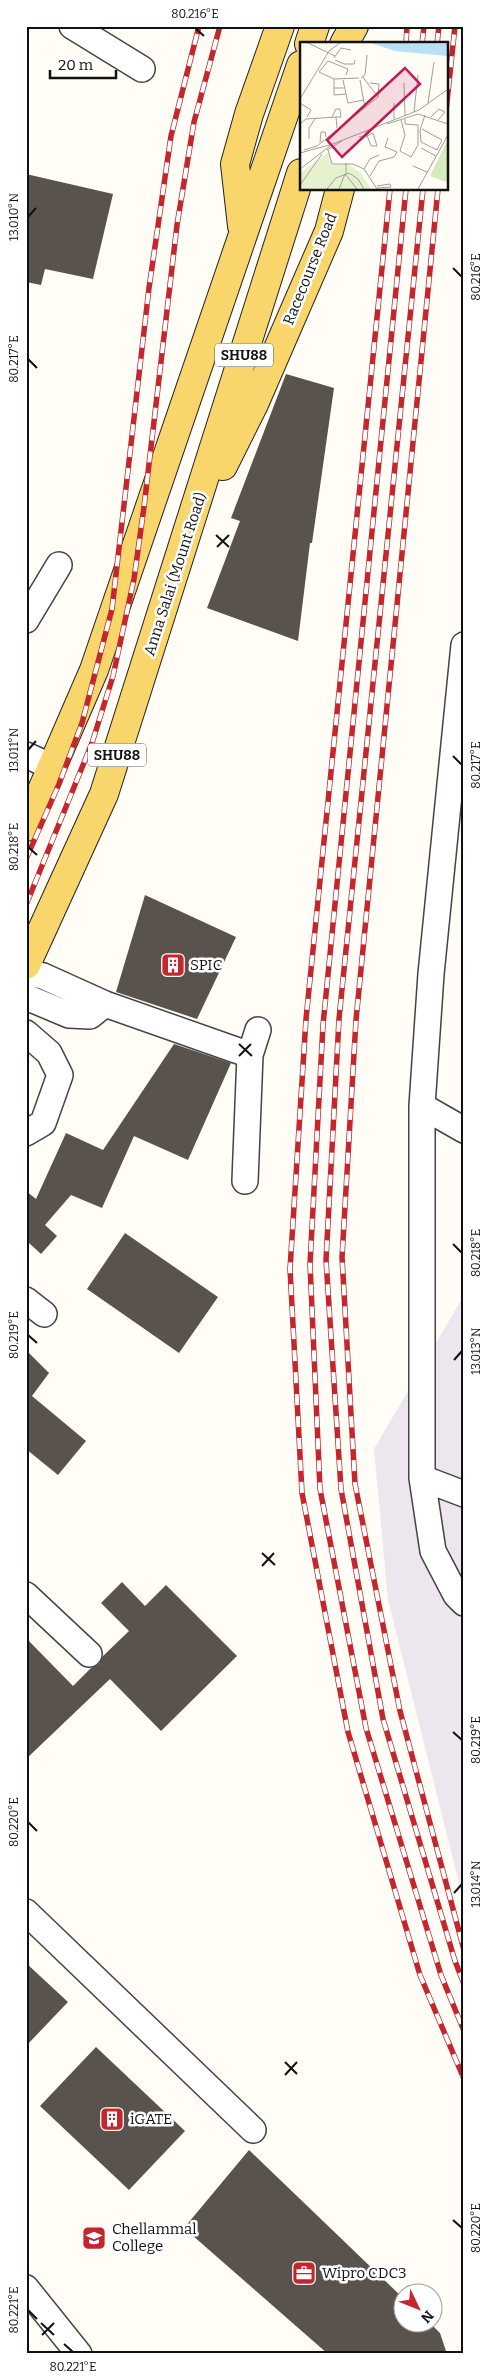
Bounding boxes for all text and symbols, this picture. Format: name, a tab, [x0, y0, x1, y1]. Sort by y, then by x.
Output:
text: 80.216°E	[171, 7, 219, 21]
inset map	[300, 42, 448, 190]
scale bar	[50, 48, 116, 80]
text: 20 m	[58, 56, 94, 74]
text: 13.010°N	[7, 193, 21, 241]
street label: Racecourse Road	[279, 210, 341, 327]
text: 80.216°E	[469, 253, 483, 301]
text: 80.217°E	[7, 335, 21, 383]
road number: SHU88	[215, 344, 273, 366]
street label: Anna Salai (Mount Road)	[140, 490, 210, 658]
text: 13.011°N	[7, 727, 21, 772]
text: 80.217°E	[469, 741, 483, 789]
road number: SHU88	[88, 744, 146, 766]
text: 80.218°E	[7, 823, 21, 871]
building icon: SPIC	[160, 952, 186, 978]
place label: SPIC	[190, 956, 222, 974]
text: 80.218°E	[469, 1229, 483, 1277]
text: 80.219°E	[7, 1311, 21, 1359]
text: 13.013°N	[469, 1327, 483, 1375]
text: 80.219°E	[469, 1716, 483, 1764]
text: 80.220°E	[7, 1797, 21, 1847]
text: 13.014°N	[469, 1860, 483, 1907]
building icon: iGATE	[99, 2106, 125, 2132]
place label: iGATE	[130, 2110, 172, 2128]
text: 80.220°E	[469, 2203, 483, 2253]
place label: Chellammal College	[112, 2220, 197, 2255]
school or university icon: Chellammal College	[81, 2225, 107, 2251]
office icon: Wipro CDC3	[291, 2260, 317, 2286]
place label: Wipro CDC3	[322, 2264, 406, 2282]
north arrow	[392, 2282, 442, 2332]
text: 80.221°E	[7, 2287, 21, 2333]
text: N	[417, 2307, 437, 2326]
text: 80.221°E	[50, 2360, 96, 2374]

